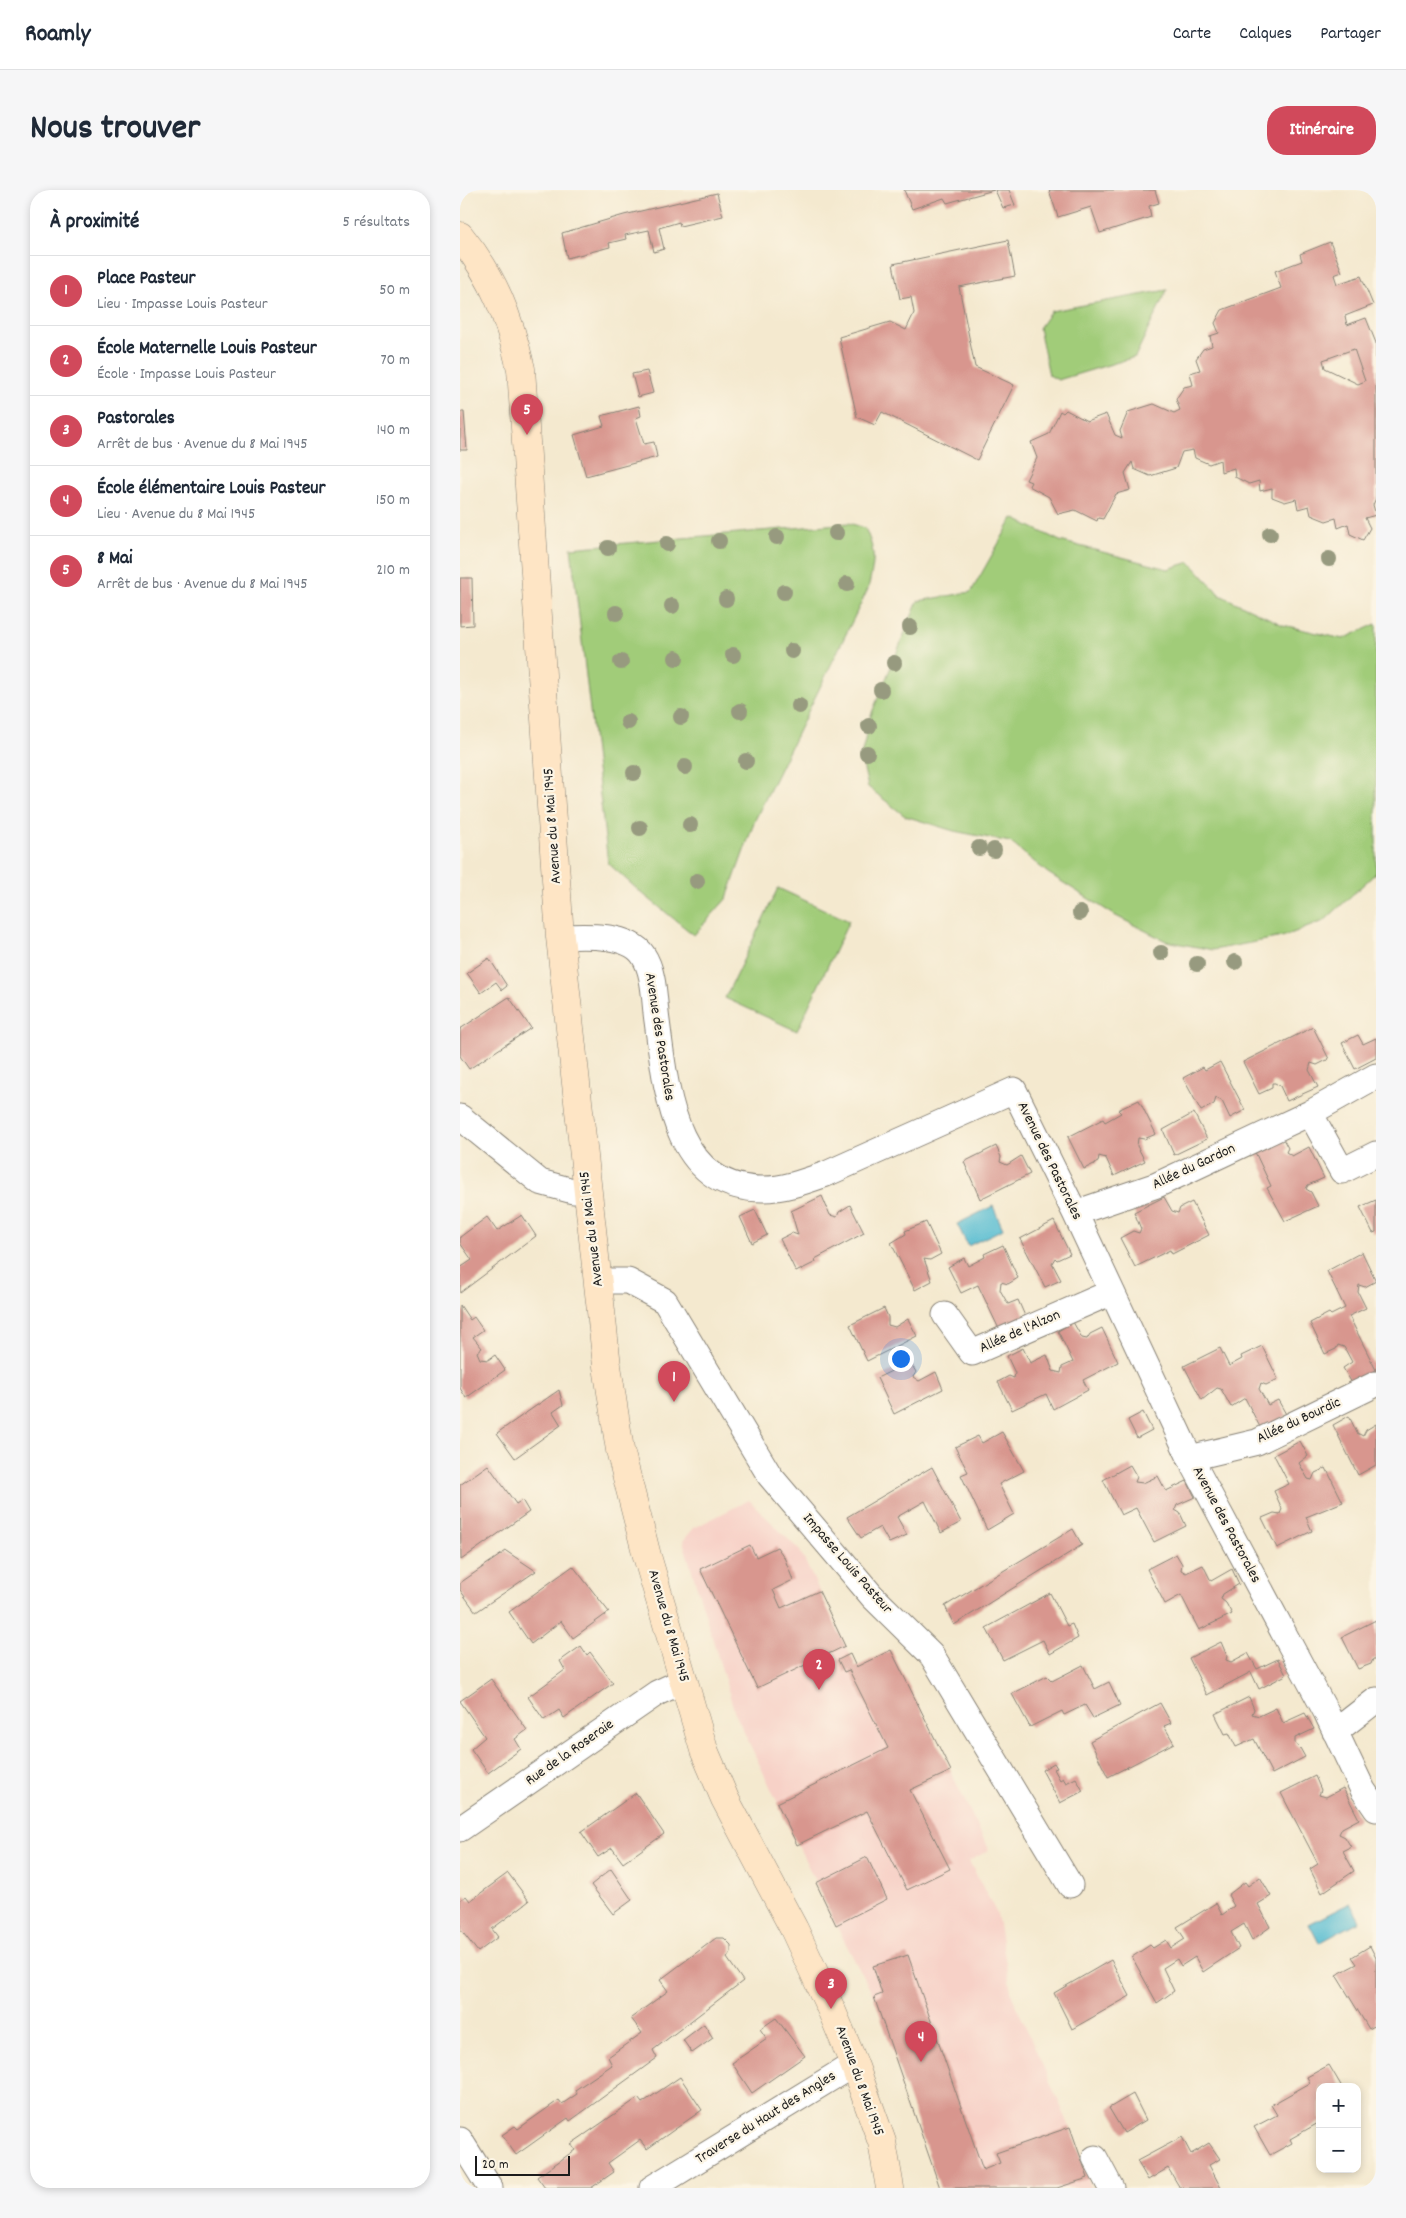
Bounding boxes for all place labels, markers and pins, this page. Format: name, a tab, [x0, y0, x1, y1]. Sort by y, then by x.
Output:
pin: 5	[511, 394, 543, 435]
pin: 1	[658, 1361, 690, 1402]
pin: 2	[803, 1649, 835, 1690]
pin: 3	[815, 1968, 847, 2009]
pin: 4	[905, 2021, 937, 2062]

